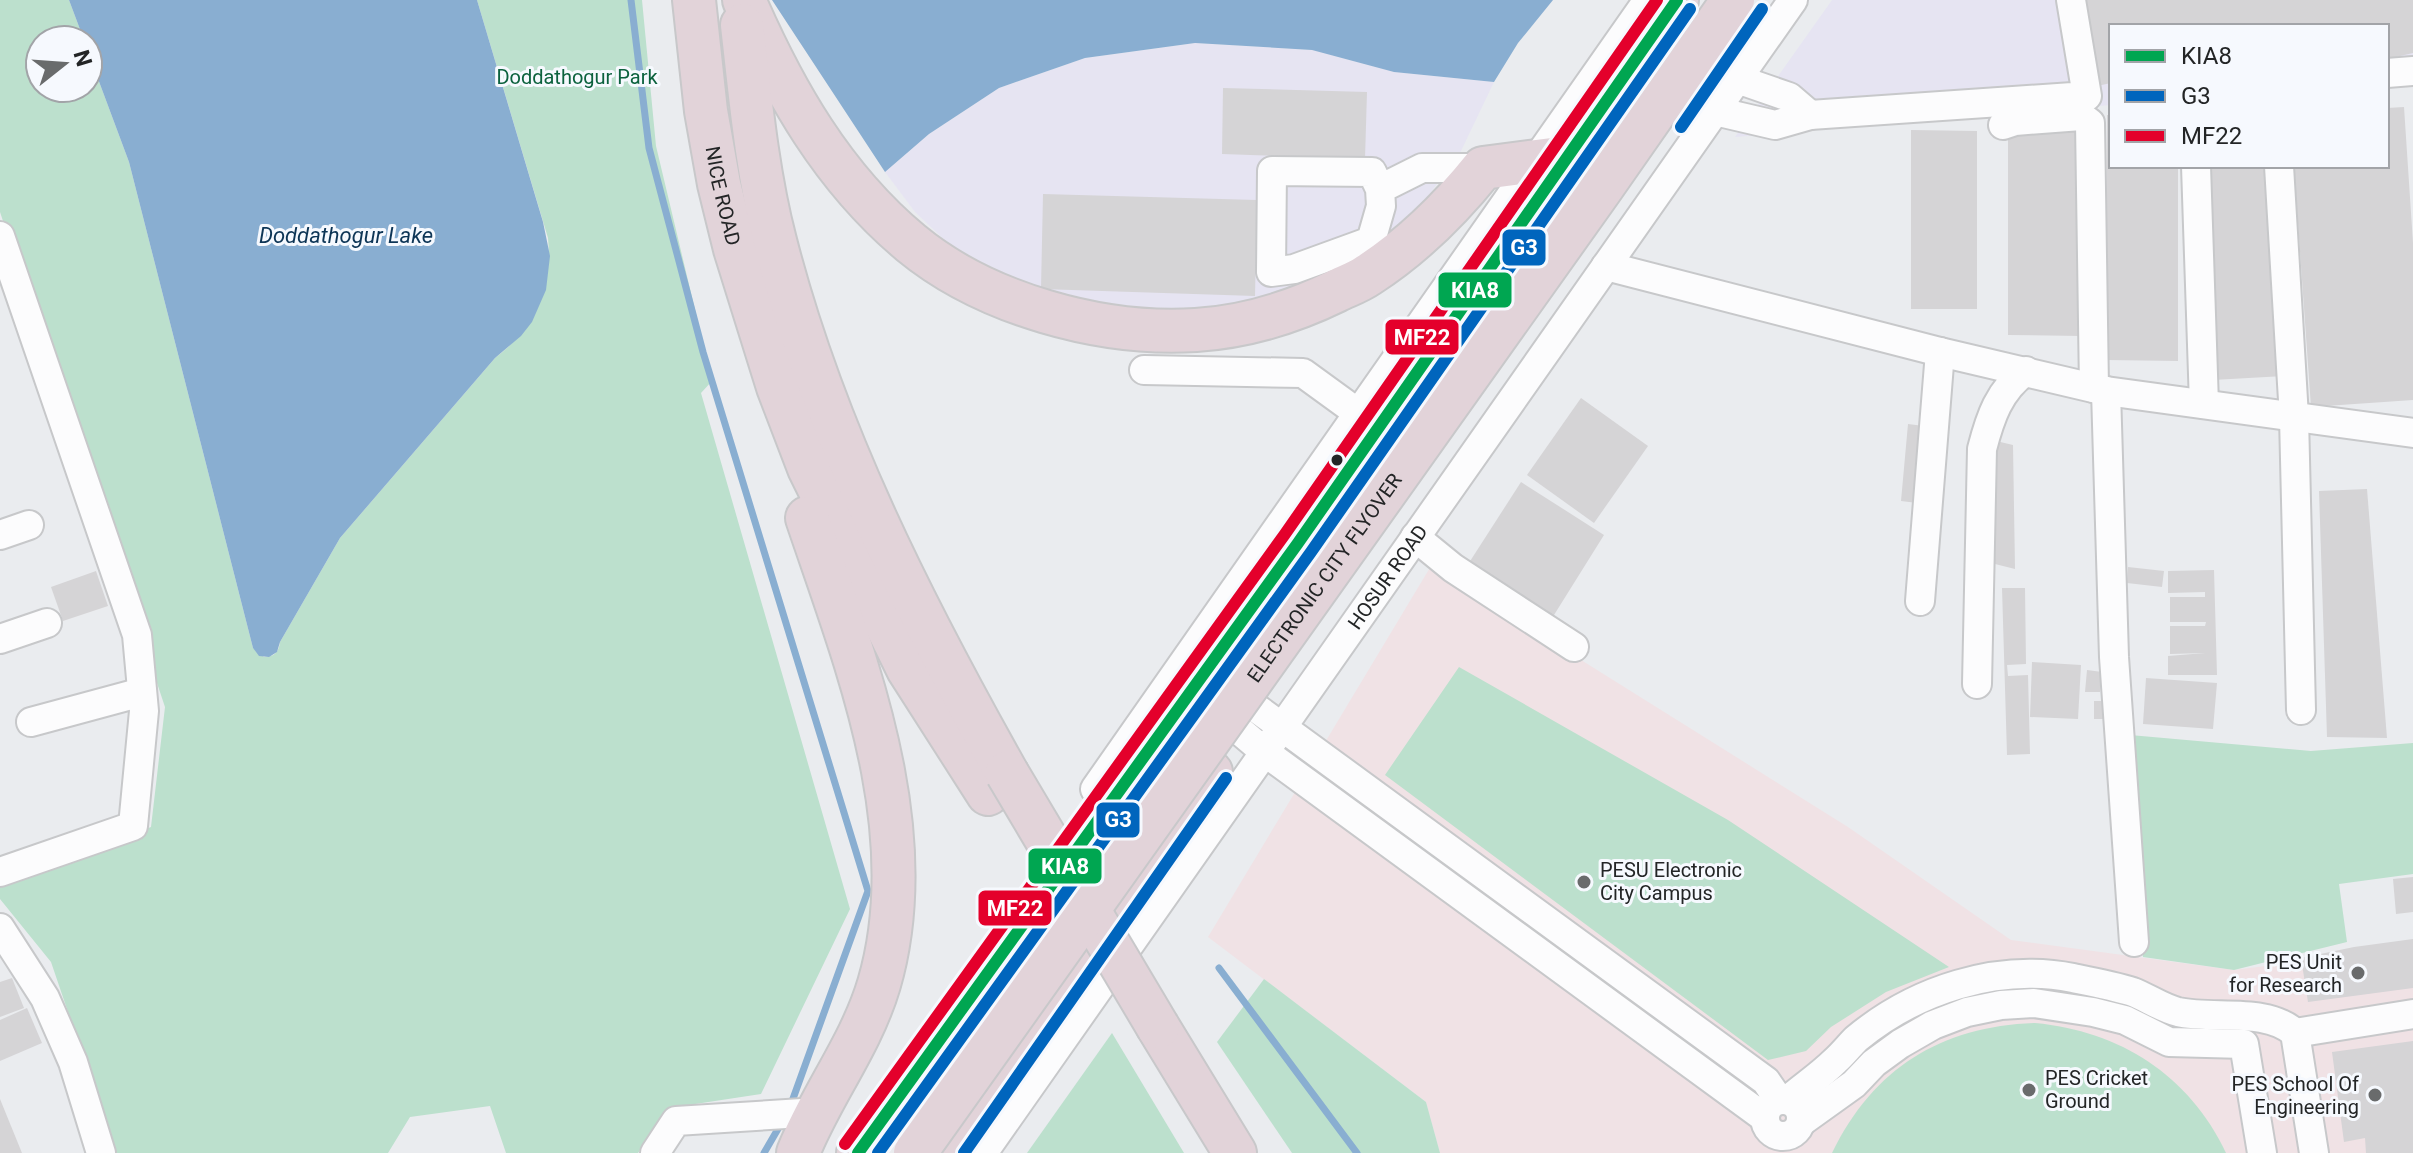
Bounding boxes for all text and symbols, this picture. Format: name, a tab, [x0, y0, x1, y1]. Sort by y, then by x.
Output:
north arrow	[24, 24, 104, 104]
legend	[2109, 24, 2389, 168]
text: KIA8	[2181, 42, 2232, 70]
text: N	[68, 47, 97, 69]
park label: Doddathogur Park	[496, 65, 658, 89]
text: G3	[2181, 82, 2211, 110]
text: MF22	[2181, 122, 2242, 150]
street label: NICE ROAD	[700, 144, 746, 248]
water label: Doddathogur Lake	[259, 223, 433, 248]
line badge: G3	[1501, 228, 1547, 267]
text: G3	[1510, 235, 1538, 260]
line badge: KIA8	[1437, 271, 1513, 309]
text: KIA8	[1451, 278, 1499, 303]
line badge: MF22	[1384, 318, 1460, 356]
text: MF22	[1394, 325, 1450, 350]
unlabelled marker	[1329, 452, 1345, 468]
street label: ELECTRONIC CITY FLYOVER	[1242, 469, 1407, 687]
street label: HOSUR ROAD	[1343, 520, 1433, 634]
line badge: G3	[1095, 801, 1141, 839]
text: G3	[1104, 807, 1132, 832]
line badge: KIA8	[1027, 847, 1103, 885]
text: KIA8	[1041, 854, 1089, 879]
place label: PESU Electronic City Campus	[1600, 858, 1742, 905]
marker: PESU Electronic City Campus	[1575, 873, 1593, 891]
line badge: MF22	[977, 889, 1053, 927]
text: MF22	[987, 896, 1043, 921]
place label: PES Unit for Research	[2229, 950, 2342, 997]
marker: PES Unit for Research	[2349, 964, 2367, 982]
place label: PES Cricket Ground	[2045, 1066, 2148, 1113]
place label: PES School Of Engineering	[2231, 1072, 2359, 1119]
marker: PES Cricket Ground	[2020, 1081, 2038, 1099]
marker: PES School Of Engineering	[2366, 1086, 2384, 1104]

